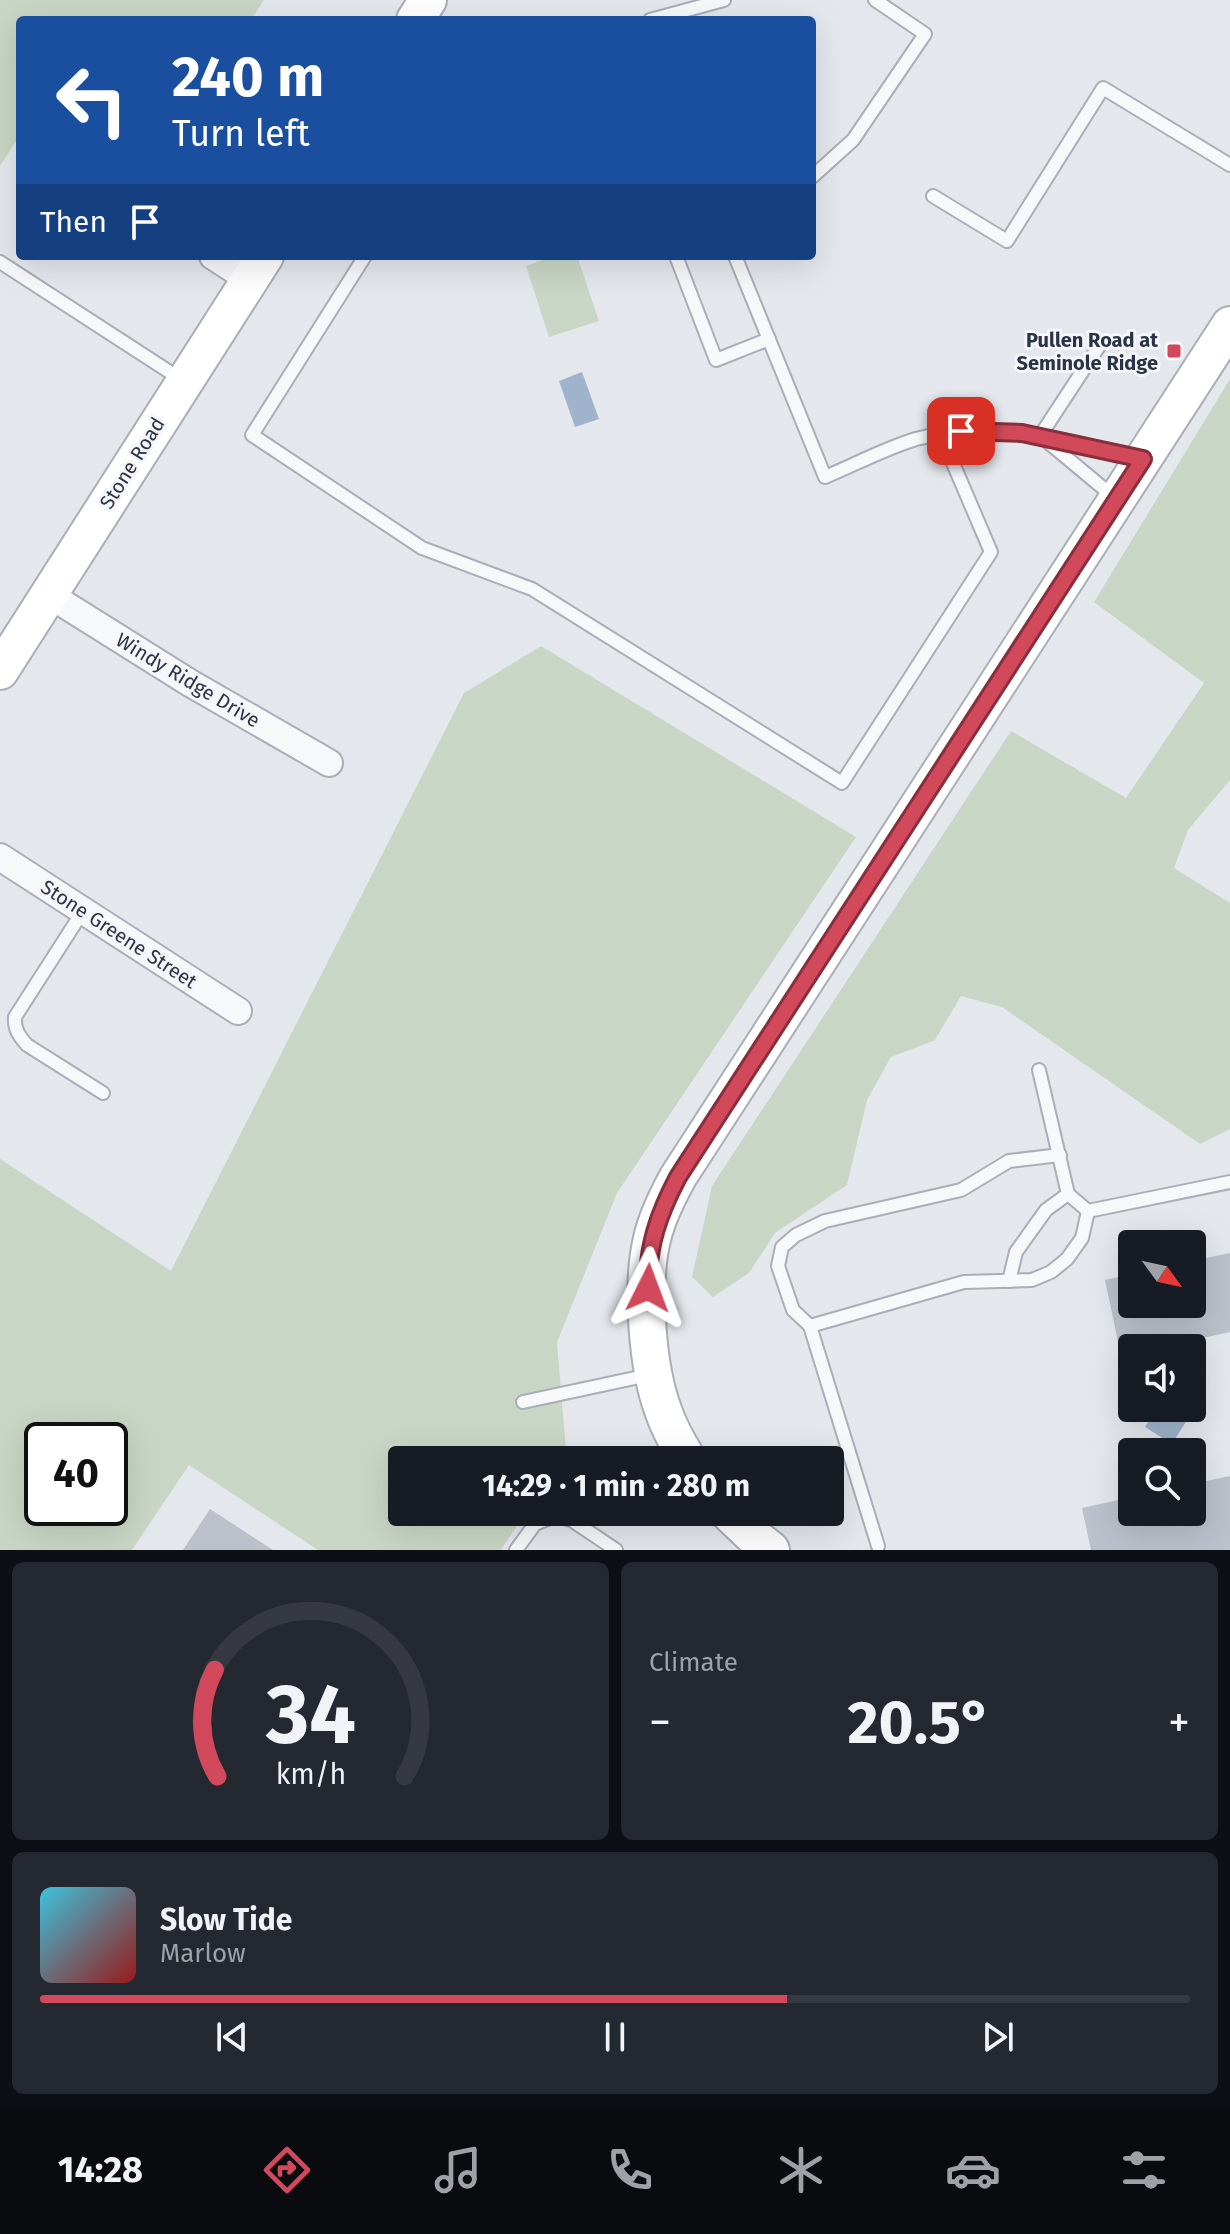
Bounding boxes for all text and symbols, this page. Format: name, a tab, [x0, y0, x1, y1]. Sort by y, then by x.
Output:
text: 240 m	[172, 44, 324, 111]
icon: left	[40, 48, 144, 152]
text: Turn left	[172, 112, 310, 156]
icon: arrive	[123, 200, 167, 244]
text: Then	[40, 204, 107, 240]
place label: Pullen Road at Seminole Ridge	[1017, 328, 1158, 375]
marker: Pullen Road at Seminole Ridge	[1165, 342, 1183, 360]
pin	[927, 397, 995, 465]
icon: arrive	[939, 409, 983, 453]
street label: Stone Road	[94, 413, 170, 513]
street label: Windy Ridge Drive	[112, 628, 264, 732]
street label: Stone Greene Street	[37, 875, 202, 994]
north arrow	[1118, 1230, 1206, 1318]
map controls	[1118, 1230, 1206, 1526]
position arrow	[606, 1246, 690, 1330]
button: sound	[1118, 1334, 1206, 1422]
speed limit sign: 40	[24, 1422, 128, 1526]
button: search	[1118, 1438, 1206, 1526]
text: 14:29 · 1 min · 280 m	[482, 1468, 750, 1504]
text: Climate	[649, 1647, 738, 1678]
text: 34	[264, 1665, 356, 1765]
text: 20.5°	[848, 1687, 991, 1759]
text: −	[649, 1696, 671, 1749]
text: +	[1168, 1696, 1190, 1749]
text: km/h	[275, 1757, 346, 1792]
text: Slow Tide	[160, 1902, 292, 1938]
text: Marlow	[160, 1938, 246, 1969]
icon: previous	[210, 2015, 254, 2059]
icon: pause	[593, 2015, 637, 2059]
icon: next	[976, 2015, 1020, 2059]
icon: directions	[259, 2142, 315, 2198]
icon: music	[430, 2142, 486, 2198]
icon: phone	[602, 2142, 658, 2198]
icon: climate	[773, 2142, 829, 2198]
icon: car	[945, 2142, 1001, 2198]
icon: filters	[1116, 2142, 1172, 2198]
text: 14:28	[58, 2148, 143, 2192]

